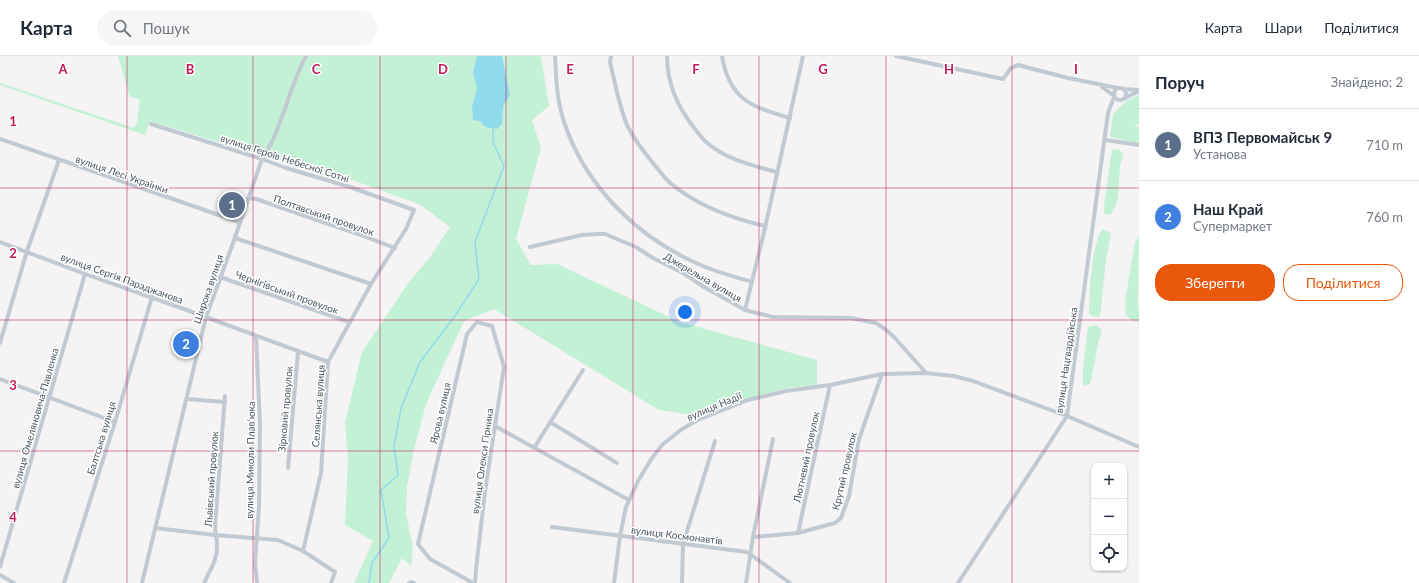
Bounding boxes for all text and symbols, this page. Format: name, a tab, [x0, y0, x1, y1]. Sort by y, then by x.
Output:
search box	[97, 10, 377, 46]
text: Карта	[20, 16, 73, 39]
icon: search	[111, 17, 133, 39]
text: Пошук	[143, 19, 190, 37]
text: Карта	[1205, 19, 1243, 36]
text: Шари	[1265, 19, 1302, 36]
text: Поділитися	[1324, 19, 1399, 36]
text: A	[57, 61, 68, 77]
text: B	[186, 61, 195, 77]
text: C	[312, 61, 321, 77]
text: D	[438, 61, 448, 77]
text: E	[566, 61, 574, 77]
text: F	[692, 61, 700, 77]
text: G	[818, 61, 828, 77]
text: H	[944, 61, 954, 77]
text: I	[1074, 61, 1078, 77]
text: Поруч	[1155, 72, 1205, 93]
text: Знайдено: 2	[1331, 74, 1403, 90]
text: 1	[9, 113, 17, 129]
text: ВПЗ Первомайськ 9	[1193, 128, 1332, 146]
street label: вулиця Героїв Небесної Сотні	[219, 131, 351, 185]
text: 1	[1164, 137, 1172, 153]
text: 710 m	[1366, 137, 1403, 153]
text: Установа	[1193, 146, 1247, 162]
street label: вулиця Лесі Українки	[74, 153, 170, 196]
pin: 1	[219, 190, 245, 220]
street label: Полтавський провулок	[272, 192, 377, 238]
text: Наш Край	[1193, 200, 1263, 218]
text: 2	[1164, 209, 1172, 225]
text: 760 m	[1366, 209, 1403, 225]
text: Супермаркет	[1193, 218, 1272, 234]
text: 2	[9, 245, 17, 261]
street label: вулиця Сергія Параджанова	[59, 250, 185, 306]
street label: Джерельна вулиця	[662, 250, 744, 304]
street label: Широка вулиця	[191, 253, 226, 325]
button: Зберегти	[1155, 264, 1275, 301]
button: Поділитися	[1283, 264, 1403, 301]
street label: Чернігівський провулок	[234, 268, 341, 317]
your location	[675, 302, 695, 322]
street label: вулиця Нацгвардійська	[1053, 306, 1079, 414]
pin: 2	[173, 329, 199, 359]
street label: вулиця Омеляновича-Павленка	[9, 346, 61, 490]
street label: Селянська вулиця	[309, 364, 327, 448]
street label: Зірковий провулок	[275, 365, 295, 453]
text: 3	[9, 377, 17, 393]
street label: Ярова вулиця	[427, 381, 453, 446]
street label: вулиця Надії	[685, 389, 744, 423]
street label: Балтська вулиця	[84, 400, 118, 476]
street label: вулиця Миколи Плавʼюка	[243, 401, 257, 519]
street label: вулиця Олекси Гірника	[469, 408, 495, 514]
street label: Лютневий провулок	[790, 410, 822, 505]
street label: Львівський провулок	[202, 430, 220, 528]
street label: Крутий провулок	[829, 430, 859, 511]
map controls	[1091, 463, 1127, 571]
button: +	[1091, 463, 1127, 499]
button: −	[1091, 499, 1127, 535]
text: 4	[9, 509, 17, 525]
street label: вулиця Космонавтів	[631, 523, 723, 547]
button: locate	[1091, 535, 1127, 571]

